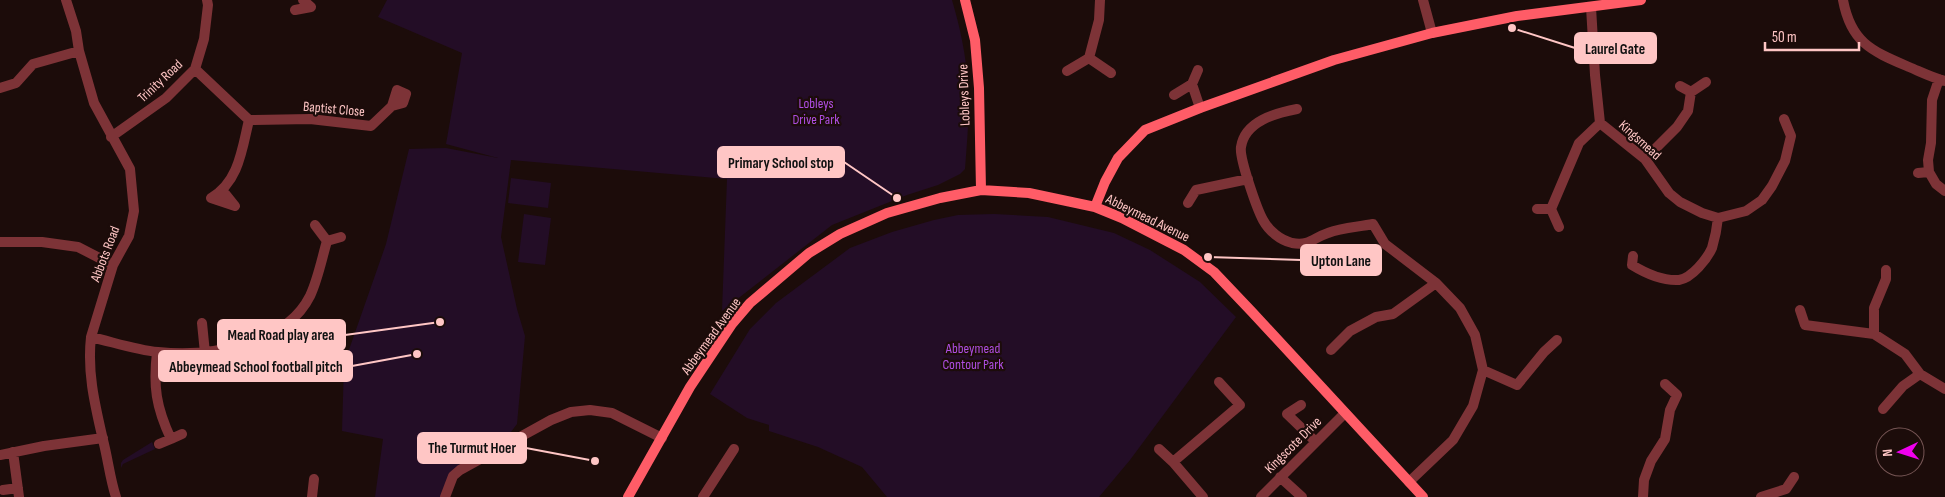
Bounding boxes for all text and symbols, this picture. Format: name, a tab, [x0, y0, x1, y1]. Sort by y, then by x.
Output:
scale bar	[1765, 20, 1859, 52]
text: 50 m	[1772, 28, 1797, 47]
callout: Laurel Gate	[1575, 33, 1656, 63]
text: Laurel Gate	[1585, 40, 1645, 59]
street label: Trinity Road	[134, 56, 186, 106]
street label: Lobleys Drive	[954, 64, 974, 126]
park label: Lobleys Drive Park	[792, 95, 840, 128]
street label: Baptist Close	[303, 98, 365, 120]
street label: Kingsmead	[1615, 116, 1665, 164]
callout: Primary School stop	[718, 147, 844, 177]
text: Primary School stop	[728, 154, 834, 173]
street label: Abbeymead Avenue	[1102, 190, 1193, 246]
street label: Abbots Road	[86, 224, 123, 285]
callout: Upton Lane	[1301, 245, 1381, 275]
text: Upton Lane	[1311, 252, 1371, 271]
street label: Abbeymead Avenue	[677, 294, 745, 379]
callout: Mead Road play area	[218, 320, 345, 350]
text: Mead Road play area	[228, 326, 334, 345]
park label: Abbeymead Contour Park	[942, 340, 1004, 373]
callout: Abbeymead School football pitch	[159, 351, 352, 381]
text: Abbeymead School football pitch	[168, 358, 343, 377]
street label: Kingscote Drive	[1261, 413, 1325, 477]
north arrow	[1875, 427, 1925, 477]
callout: The Turmut Hoer	[418, 433, 526, 463]
text: The Turmut Hoer	[428, 439, 516, 458]
text: N	[1879, 449, 1896, 457]

